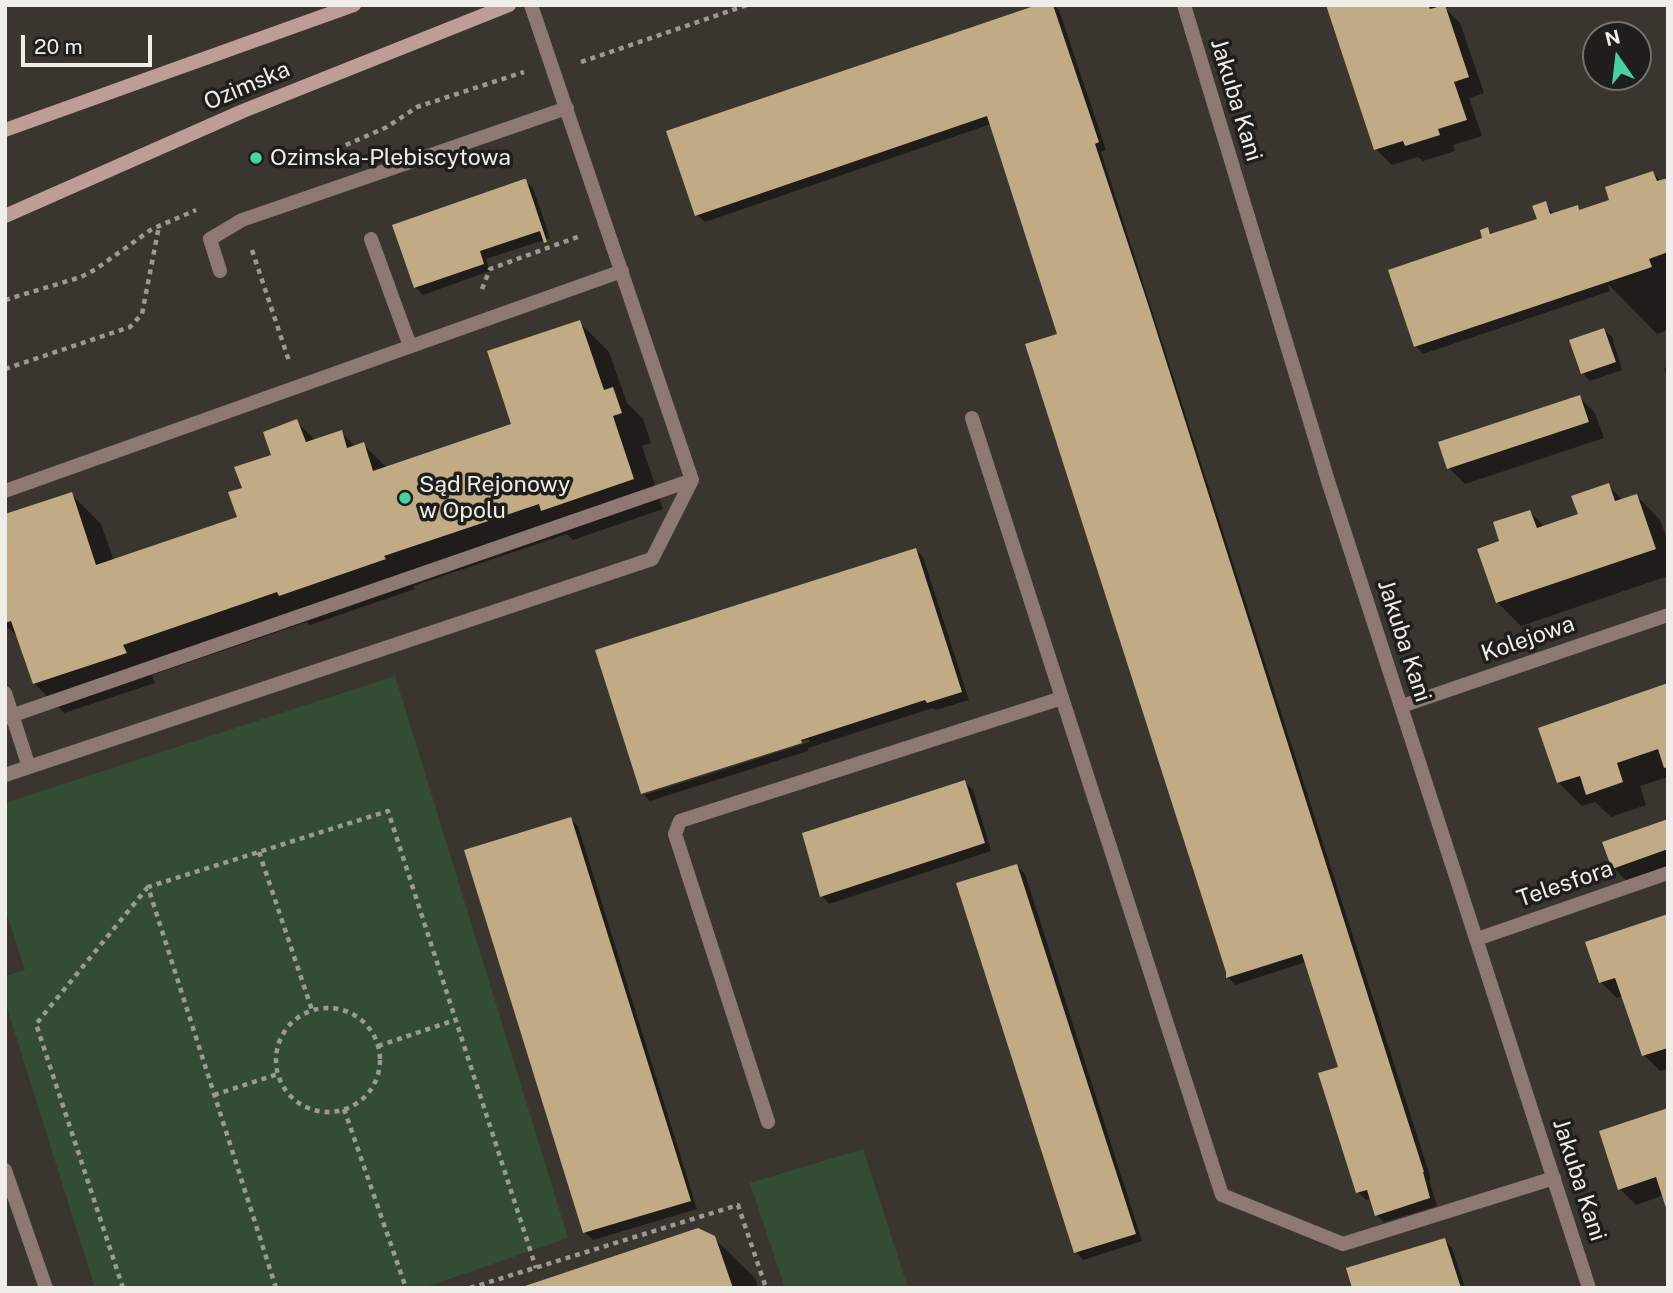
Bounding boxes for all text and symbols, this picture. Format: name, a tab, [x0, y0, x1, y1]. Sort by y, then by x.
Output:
scale bar	[24, 21, 156, 65]
north arrow	[1582, 21, 1652, 91]
text: N	[1603, 25, 1622, 50]
text: 20 m	[34, 34, 83, 59]
street label: Jakuba Kani	[1204, 35, 1268, 165]
street label: Ozimska	[200, 56, 294, 116]
place label: Ozimska-Plebiscytowa	[270, 144, 511, 172]
marker: Ozimska-Plebiscytowa	[248, 150, 264, 166]
place label: Sąd Rejonowy w Opolu	[419, 471, 570, 525]
marker: Sąd Rejonowy w Opolu	[397, 490, 413, 506]
street label: Jakuba Kani	[1371, 576, 1437, 706]
street label: Kolejowa	[1478, 610, 1578, 668]
street label: Telesfora	[1514, 855, 1616, 913]
street label: Jakuba Kani	[1546, 1115, 1612, 1245]

